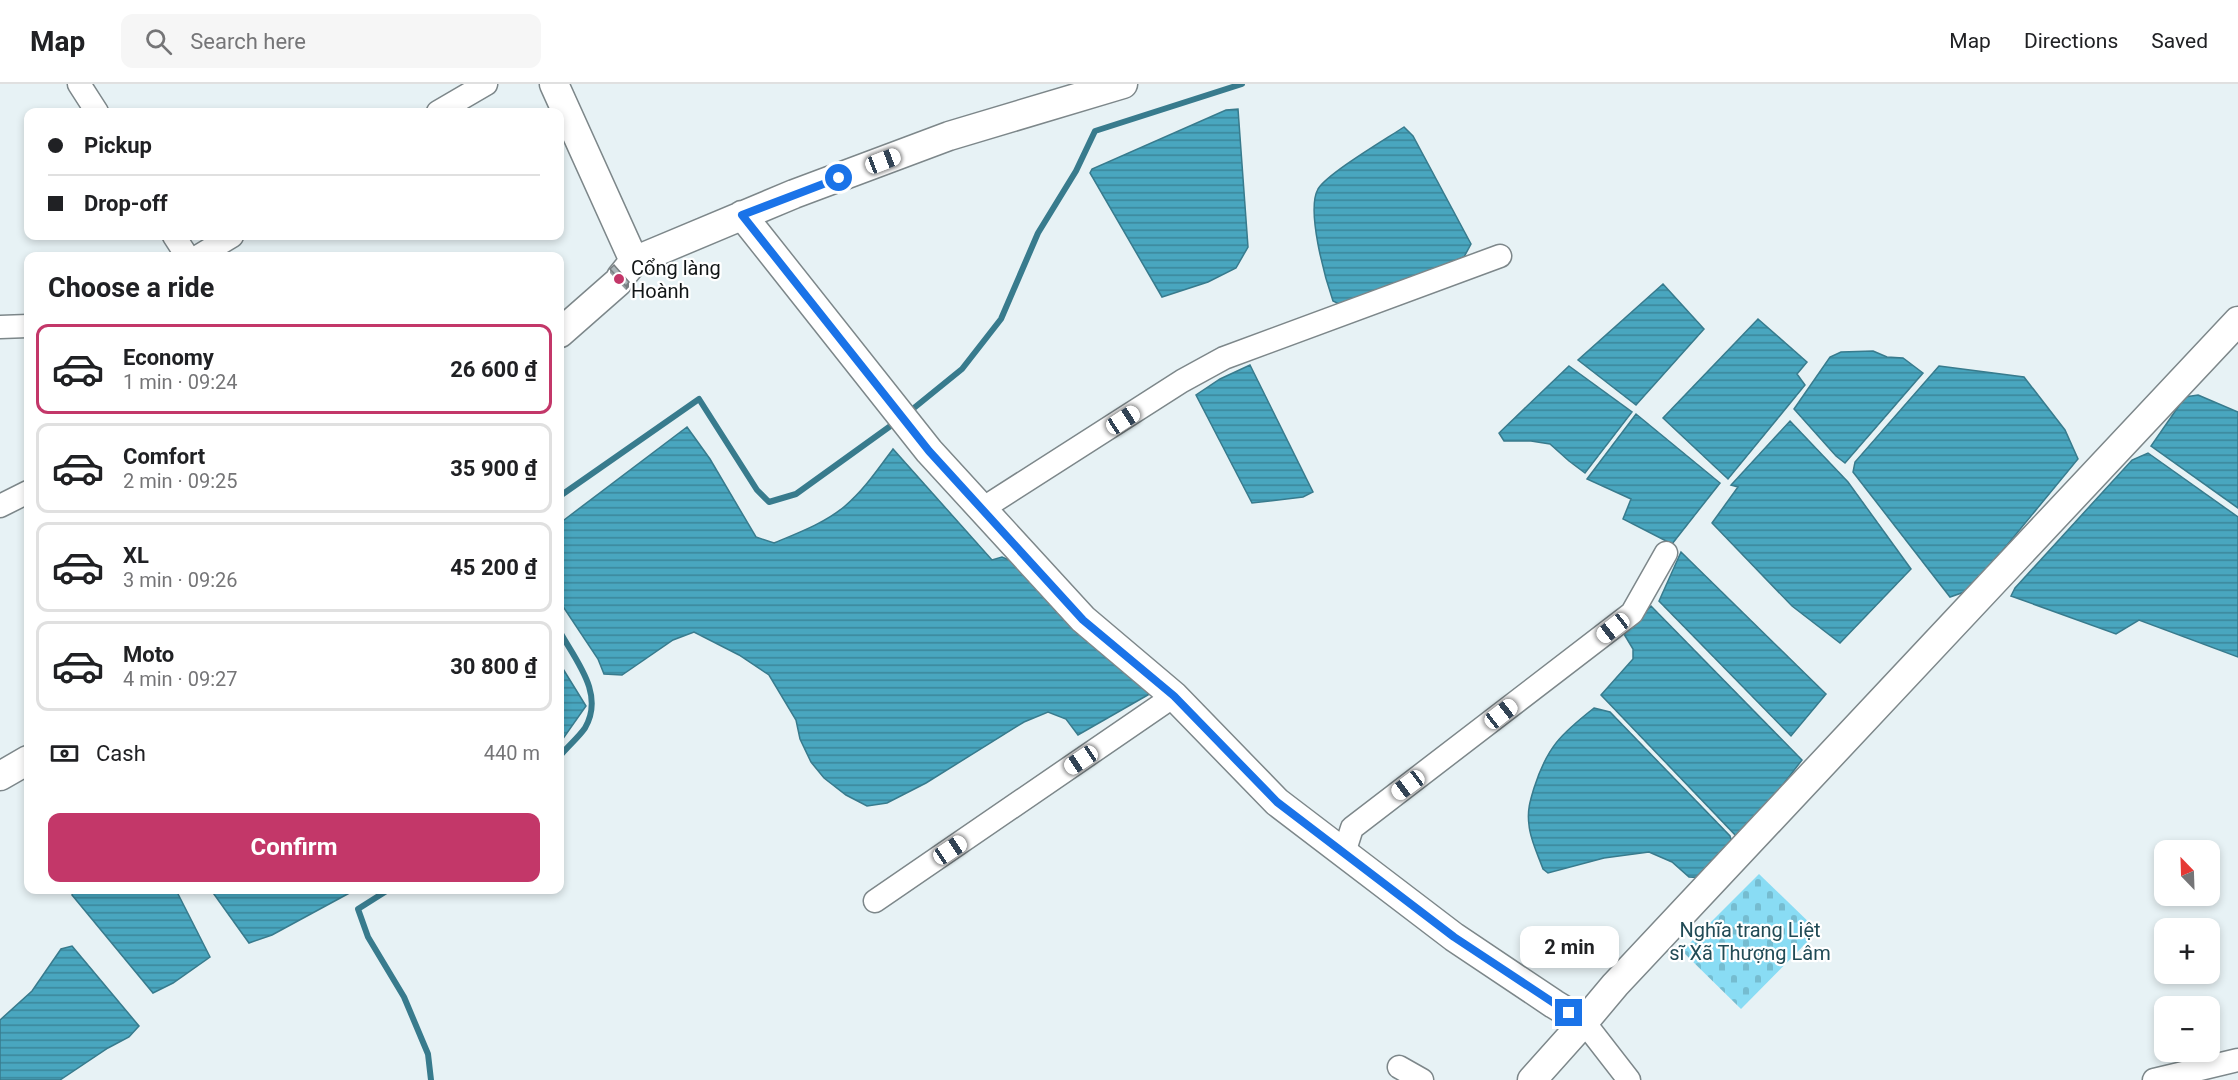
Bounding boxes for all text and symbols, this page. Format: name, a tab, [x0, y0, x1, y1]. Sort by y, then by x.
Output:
search box	[121, 14, 541, 68]
text: Map	[30, 25, 85, 58]
icon: search	[142, 25, 175, 58]
text: Search here	[190, 29, 306, 54]
text: Map	[1949, 29, 1991, 53]
text: Directions	[2024, 29, 2118, 53]
text: Saved	[2151, 29, 2208, 53]
text: Pickup	[84, 133, 152, 158]
car	[863, 146, 903, 176]
route start	[825, 164, 852, 191]
text: Drop-off	[84, 191, 168, 216]
place label: Cổng làng Hoành	[631, 256, 721, 303]
text: Choose a ride	[48, 272, 214, 304]
marker: Cổng làng Hoành	[612, 272, 626, 286]
icon: car	[51, 342, 105, 396]
text: Economy	[123, 345, 214, 370]
text: 26 600 ₫	[450, 357, 537, 382]
text: 1 min · 09:24	[123, 370, 238, 394]
car	[1103, 403, 1143, 437]
icon: car	[51, 441, 105, 495]
text: Comfort	[123, 444, 205, 469]
text: 35 900 ₫	[450, 456, 537, 481]
text: 2 min · 09:25	[123, 469, 238, 493]
icon: car	[51, 540, 105, 594]
text: XL	[123, 543, 149, 568]
text: 45 200 ₫	[450, 555, 537, 580]
text: 3 min · 09:26	[123, 568, 238, 592]
car	[1593, 610, 1633, 646]
icon: car	[51, 639, 105, 693]
text: Moto	[123, 642, 174, 667]
text: 30 800 ₫	[450, 654, 537, 679]
text: 4 min · 09:27	[123, 667, 238, 691]
car	[1481, 696, 1521, 732]
icon: cash	[48, 737, 81, 770]
text: Cash	[96, 741, 146, 766]
text: 440 m	[484, 741, 540, 765]
car	[1061, 742, 1101, 778]
car	[1388, 767, 1428, 803]
button: Confirm	[48, 813, 540, 882]
car	[930, 832, 970, 868]
north arrow	[2154, 840, 2220, 906]
map controls	[2154, 840, 2220, 1062]
park label: Nghĩa trang Liệt sĩ Xã Thượng Lâm	[1669, 918, 1831, 965]
button: +	[2154, 918, 2220, 984]
callout: 2 min	[1520, 926, 1618, 968]
text: 2 min	[1544, 935, 1595, 959]
button: −	[2154, 996, 2220, 1062]
route end	[1555, 999, 1582, 1026]

